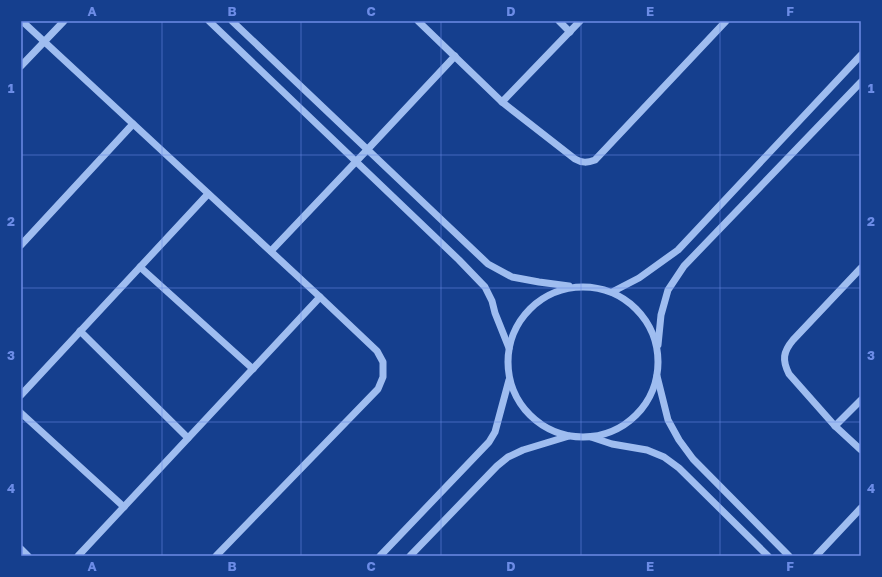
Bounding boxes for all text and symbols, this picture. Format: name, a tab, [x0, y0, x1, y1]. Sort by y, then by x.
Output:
text: A	[87, 3, 97, 19]
text: B	[227, 3, 237, 19]
text: C	[366, 3, 376, 19]
text: D	[506, 3, 516, 19]
text: E	[646, 3, 654, 19]
text: F	[786, 3, 794, 19]
text: 1	[8, 80, 15, 96]
text: 1	[868, 80, 875, 96]
text: 2	[7, 213, 15, 229]
text: 2	[867, 213, 875, 229]
text: 3	[7, 347, 15, 363]
text: 3	[867, 347, 875, 363]
text: 4	[7, 480, 15, 496]
text: 4	[867, 480, 875, 496]
text: A	[87, 558, 97, 574]
text: B	[227, 558, 237, 574]
text: C	[366, 558, 376, 574]
text: D	[506, 558, 516, 574]
text: E	[646, 558, 654, 574]
text: F	[786, 558, 794, 574]

